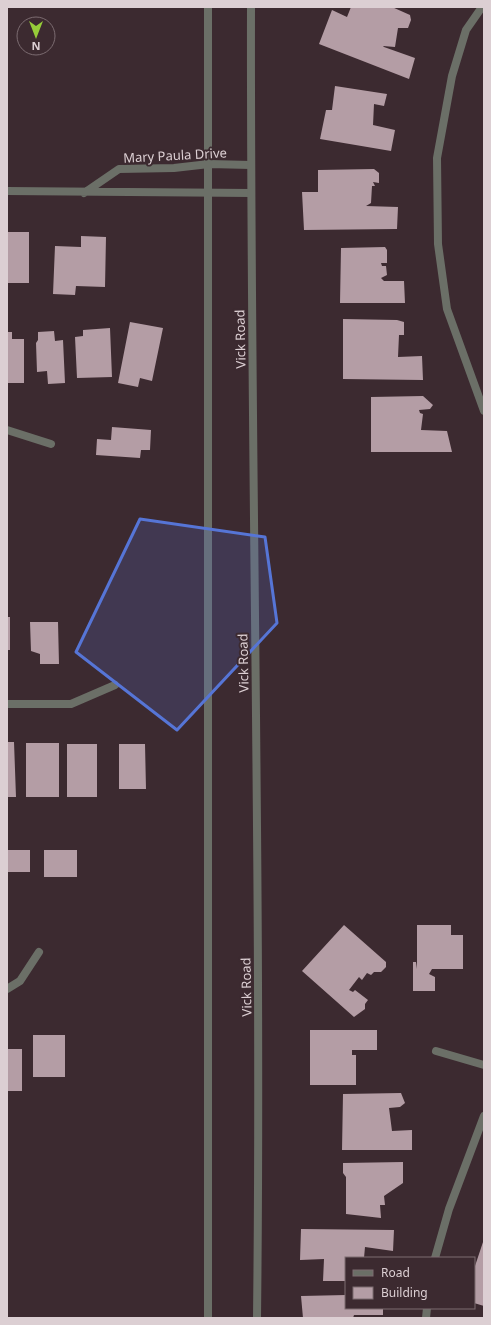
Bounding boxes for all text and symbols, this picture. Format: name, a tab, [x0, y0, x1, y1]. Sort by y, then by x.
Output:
north arrow	[16, 16, 56, 56]
text: N	[32, 39, 40, 54]
street label: Mary Paula Drive	[123, 143, 227, 167]
street label: Vick Road	[230, 309, 250, 369]
street label: Vick Road	[233, 633, 253, 693]
street label: Vick Road	[236, 957, 256, 1017]
legend	[345, 1257, 475, 1309]
text: Road	[381, 1264, 410, 1281]
text: Building	[381, 1284, 428, 1301]

